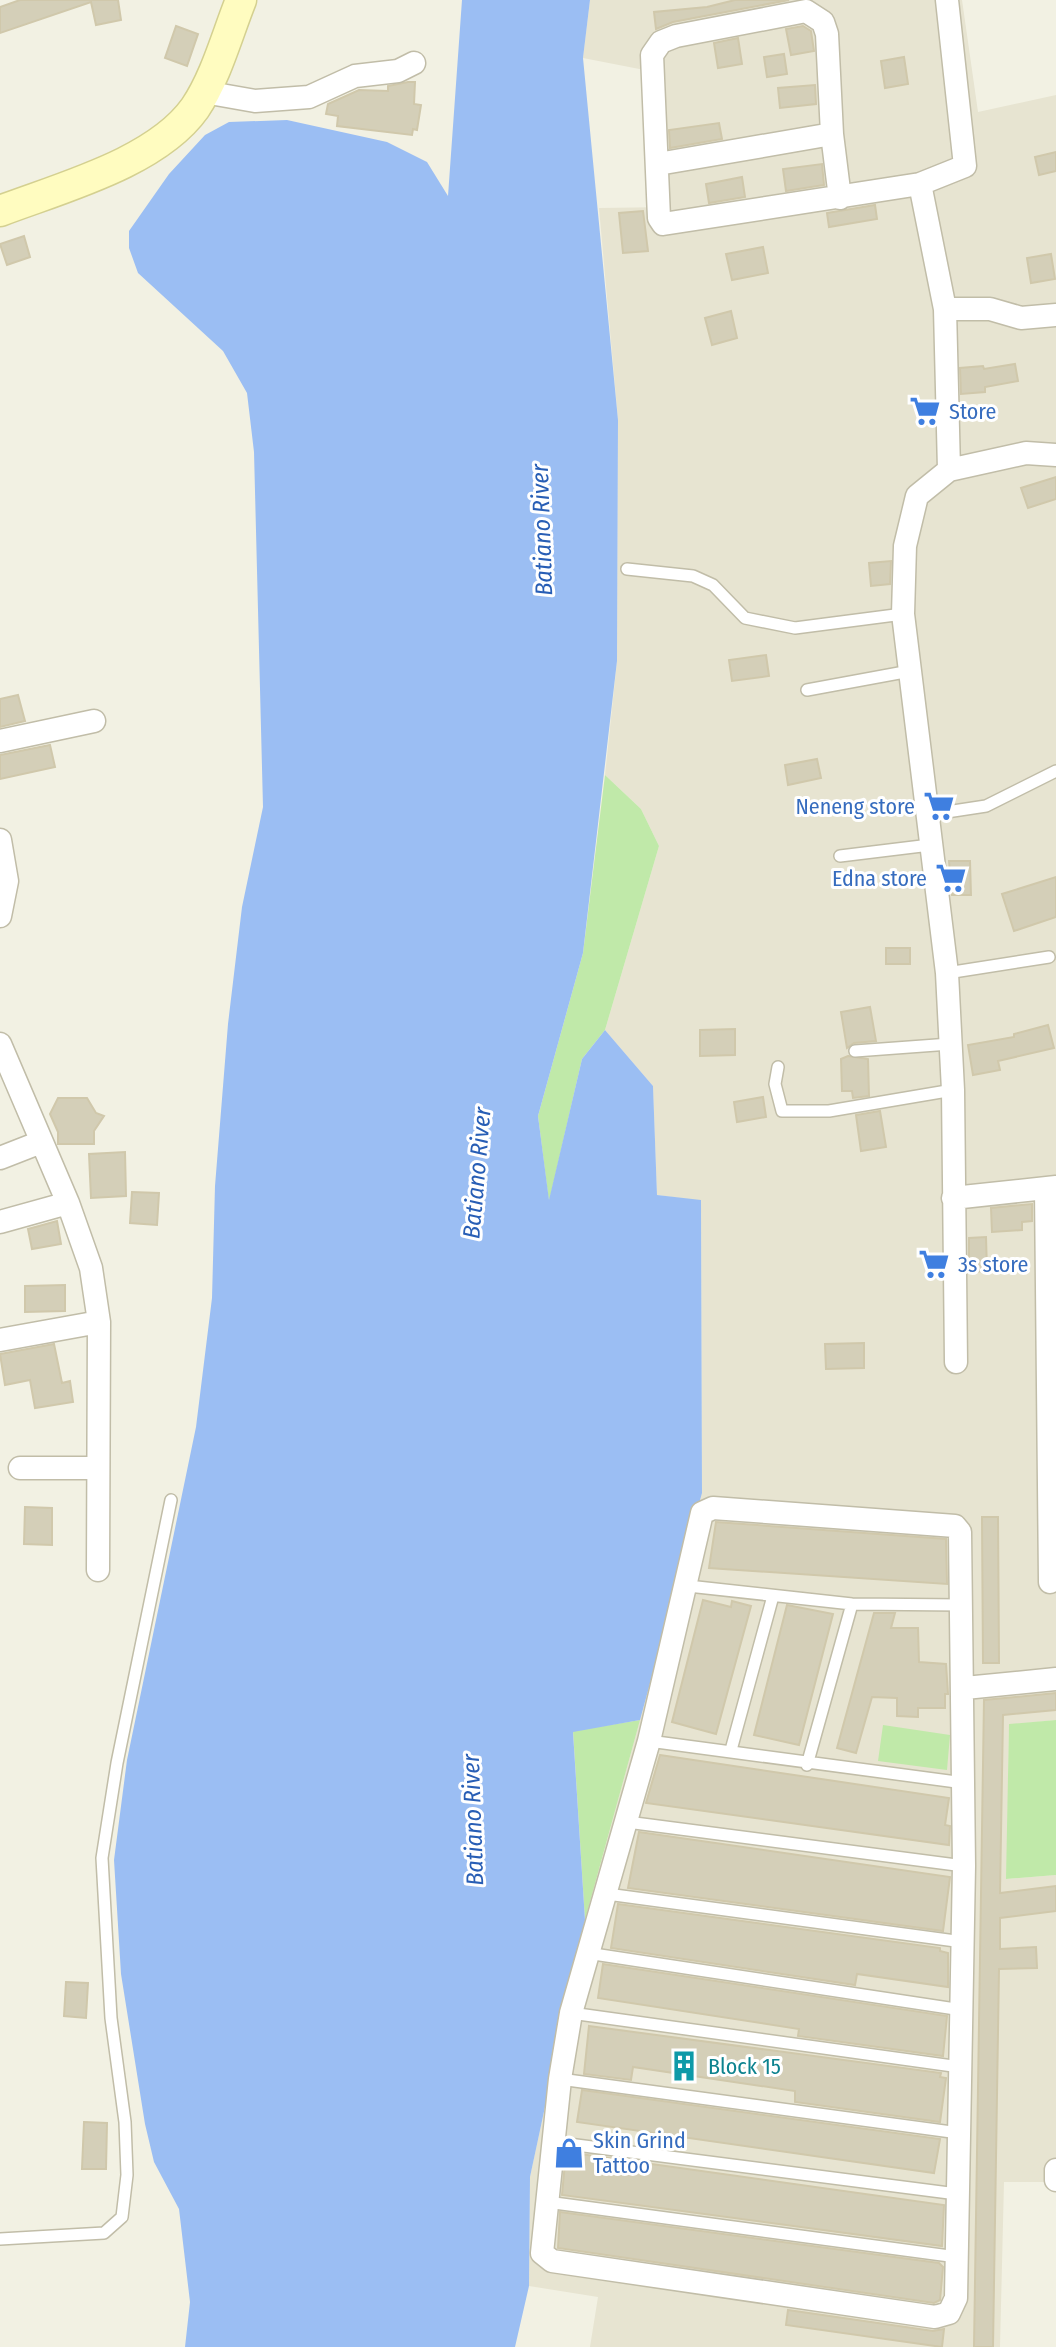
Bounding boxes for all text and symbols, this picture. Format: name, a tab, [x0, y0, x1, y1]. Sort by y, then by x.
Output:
supermarket icon: Store	[908, 394, 942, 428]
place label: Store	[949, 398, 996, 425]
water label: Batiano River	[526, 463, 558, 596]
supermarket icon: Neneng store	[922, 789, 956, 823]
place label: Neneng store	[795, 793, 915, 820]
supermarket icon: Edna store	[934, 861, 968, 895]
place label: Edna store	[832, 865, 927, 892]
water label: Batiano River	[457, 1105, 497, 1240]
supermarket icon: 3s store	[917, 1247, 951, 1281]
place label: 3s store	[958, 1251, 1028, 1278]
water label: Batiano River	[457, 1753, 489, 1886]
building icon: Block 15	[667, 2049, 701, 2083]
place label: Block 15	[708, 2053, 781, 2080]
place label: Skin Grind Tattoo	[593, 2127, 686, 2179]
shop icon: Skin Grind Tattoo	[552, 2136, 586, 2170]

